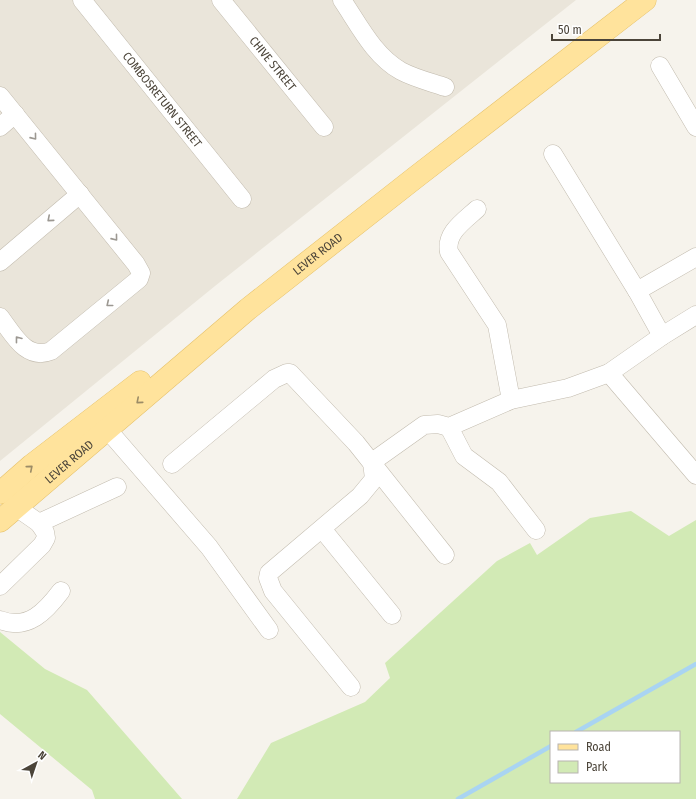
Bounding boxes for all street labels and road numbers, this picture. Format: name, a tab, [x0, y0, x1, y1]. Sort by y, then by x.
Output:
street label: CHIVE STREET	[246, 34, 299, 94]
street label: COMBOSRETURN STREET	[120, 49, 205, 150]
street label: LEVER ROAD	[290, 230, 345, 278]
street label: LEVER ROAD	[42, 437, 96, 486]

